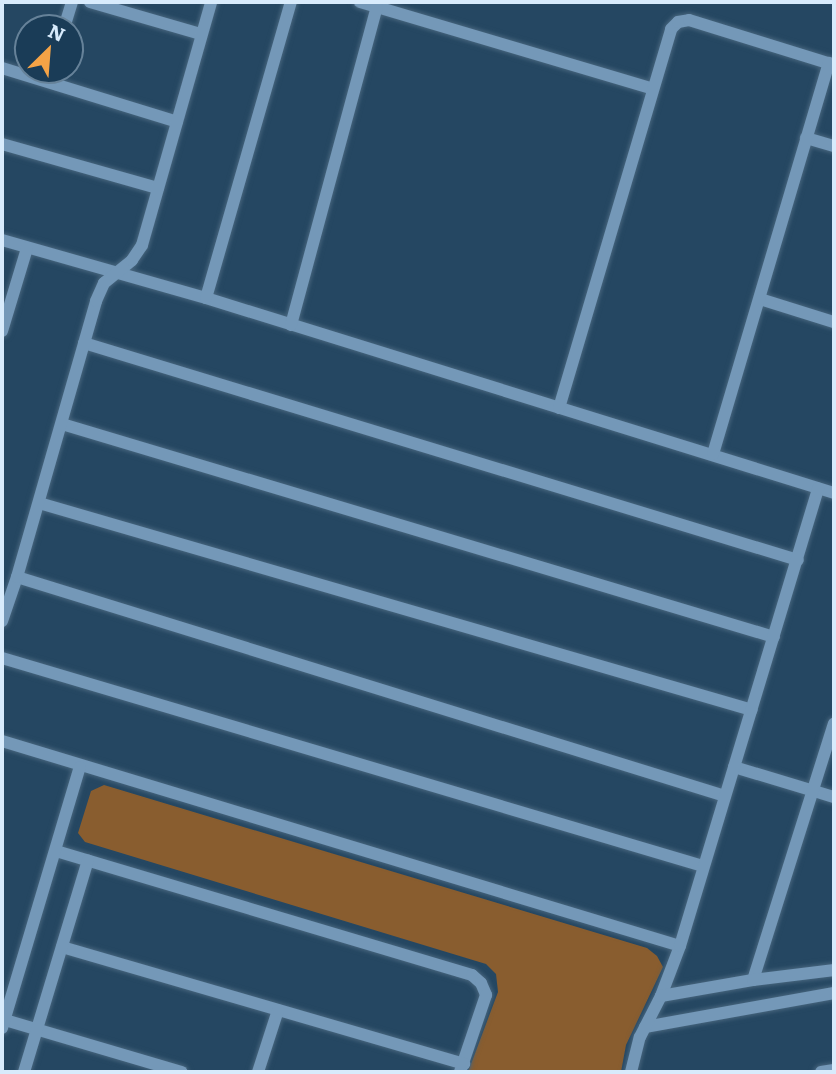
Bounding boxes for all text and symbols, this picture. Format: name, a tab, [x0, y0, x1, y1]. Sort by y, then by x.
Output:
north arrow	[14, 14, 84, 84]
text: N	[44, 16, 70, 48]

